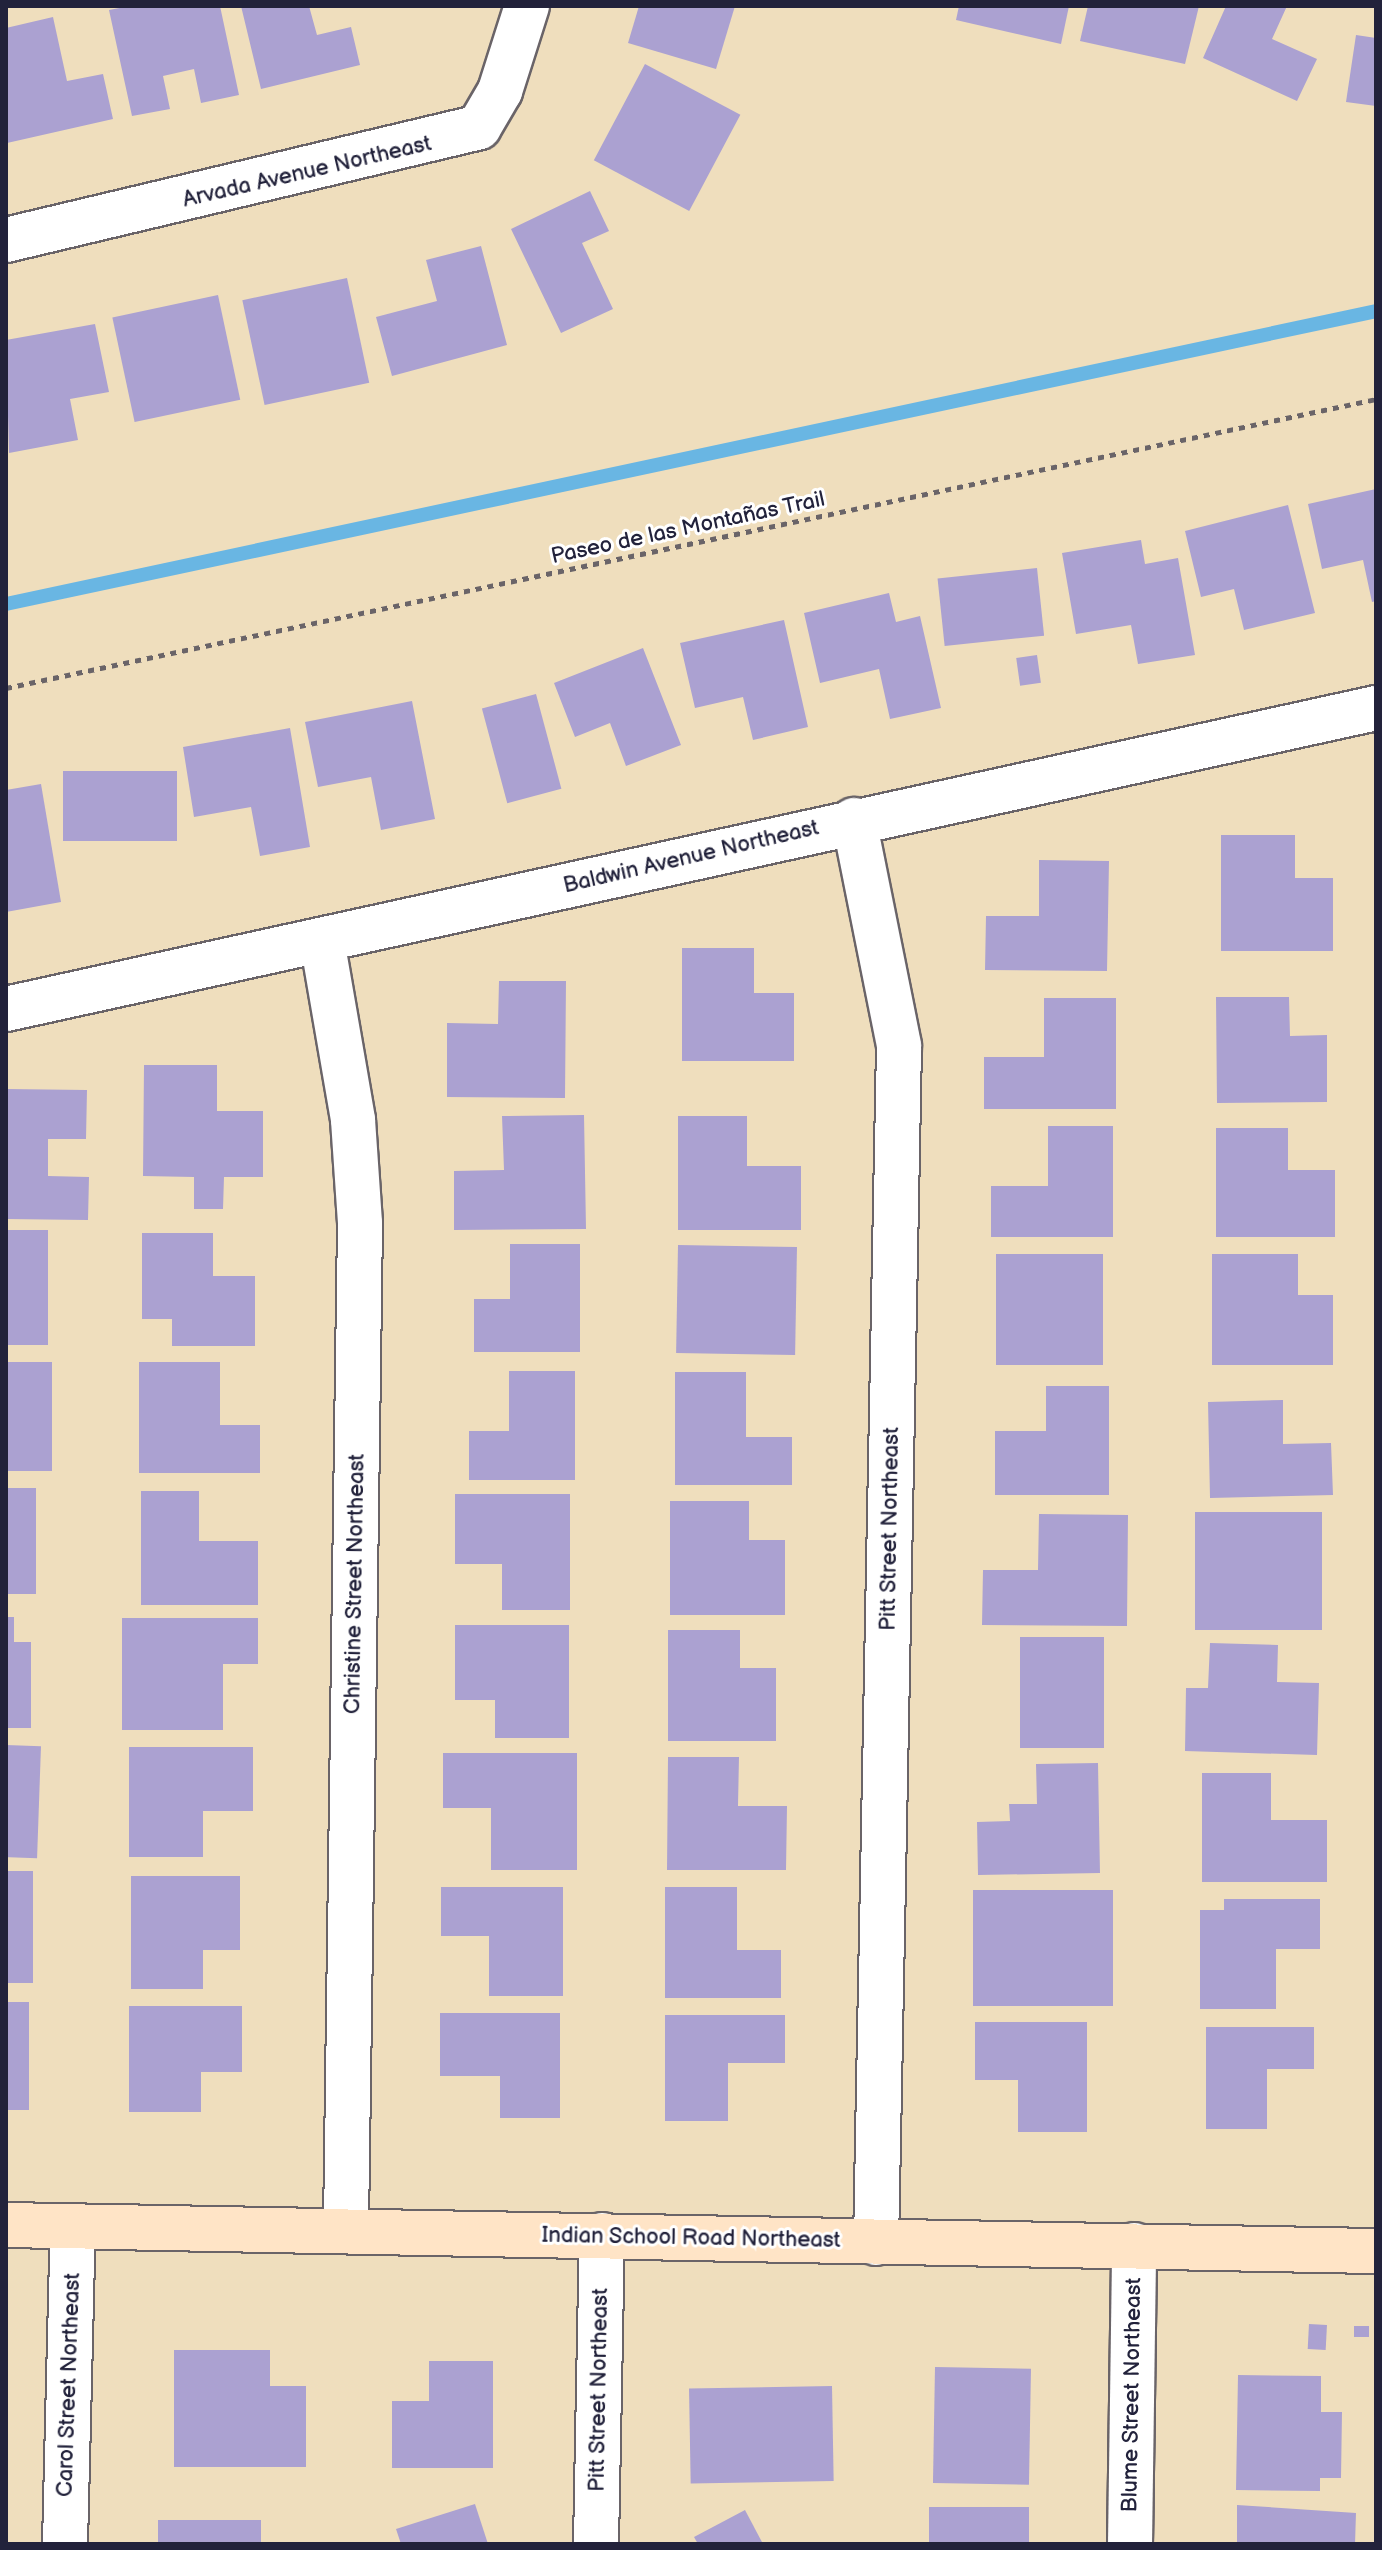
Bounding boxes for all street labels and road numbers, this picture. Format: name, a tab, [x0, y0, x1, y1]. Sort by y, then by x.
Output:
street label: Arvada Avenue Northeast	[180, 131, 434, 213]
street label: Paseo de las Montañas Trail	[548, 486, 828, 570]
street label: Baldwin Avenue Northeast	[561, 815, 821, 899]
street label: Pitt Street Northeast	[875, 1427, 905, 1631]
street label: Christine Street Northeast	[340, 1453, 370, 1715]
street label: Indian School Road Northeast	[541, 2222, 841, 2254]
street label: Carol Street Northeast	[52, 2272, 86, 2498]
street label: Blume Street Northeast	[1117, 2277, 1147, 2513]
street label: Pitt Street Northeast	[584, 2288, 614, 2492]

